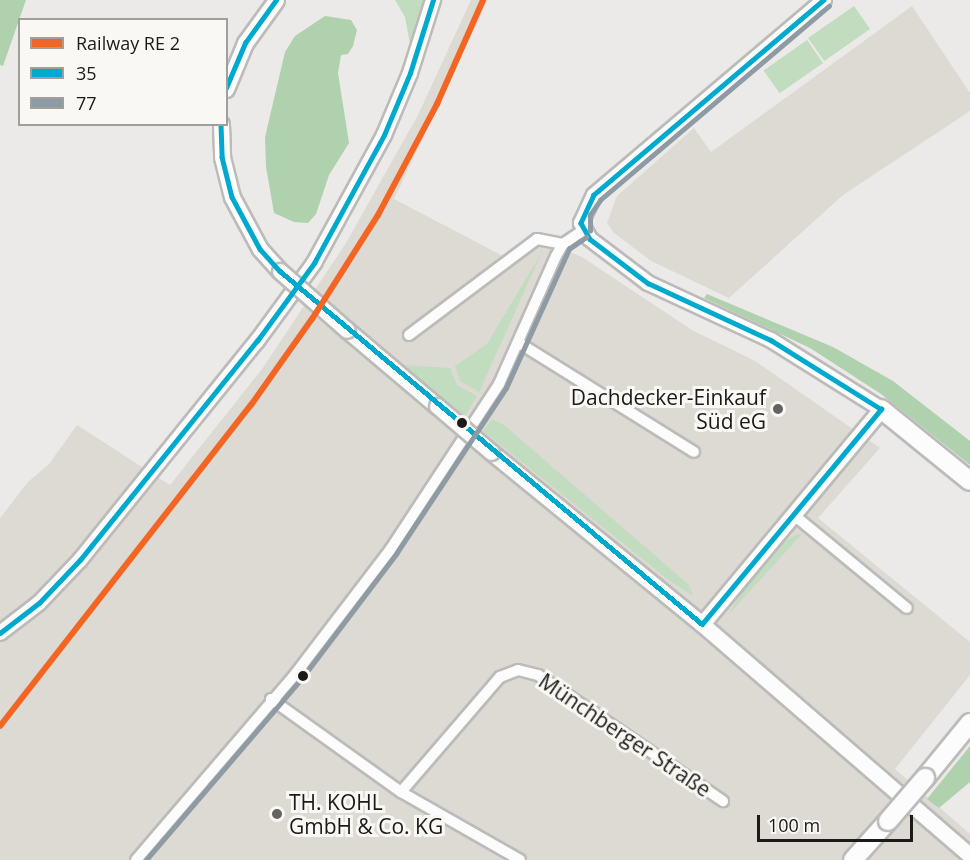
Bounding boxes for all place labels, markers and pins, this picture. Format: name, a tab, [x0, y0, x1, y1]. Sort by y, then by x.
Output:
place label: Dachdecker-Einkauf Süd eG	[571, 384, 766, 434]
marker: Dachdecker-Einkauf Süd eG	[771, 402, 785, 416]
unlabelled marker	[456, 417, 468, 429]
unlabelled marker	[297, 670, 309, 682]
place label: TH. KOHL GmbH & Co. KG	[289, 789, 443, 839]
marker: TH. KOHL GmbH & Co. KG	[270, 807, 284, 821]

